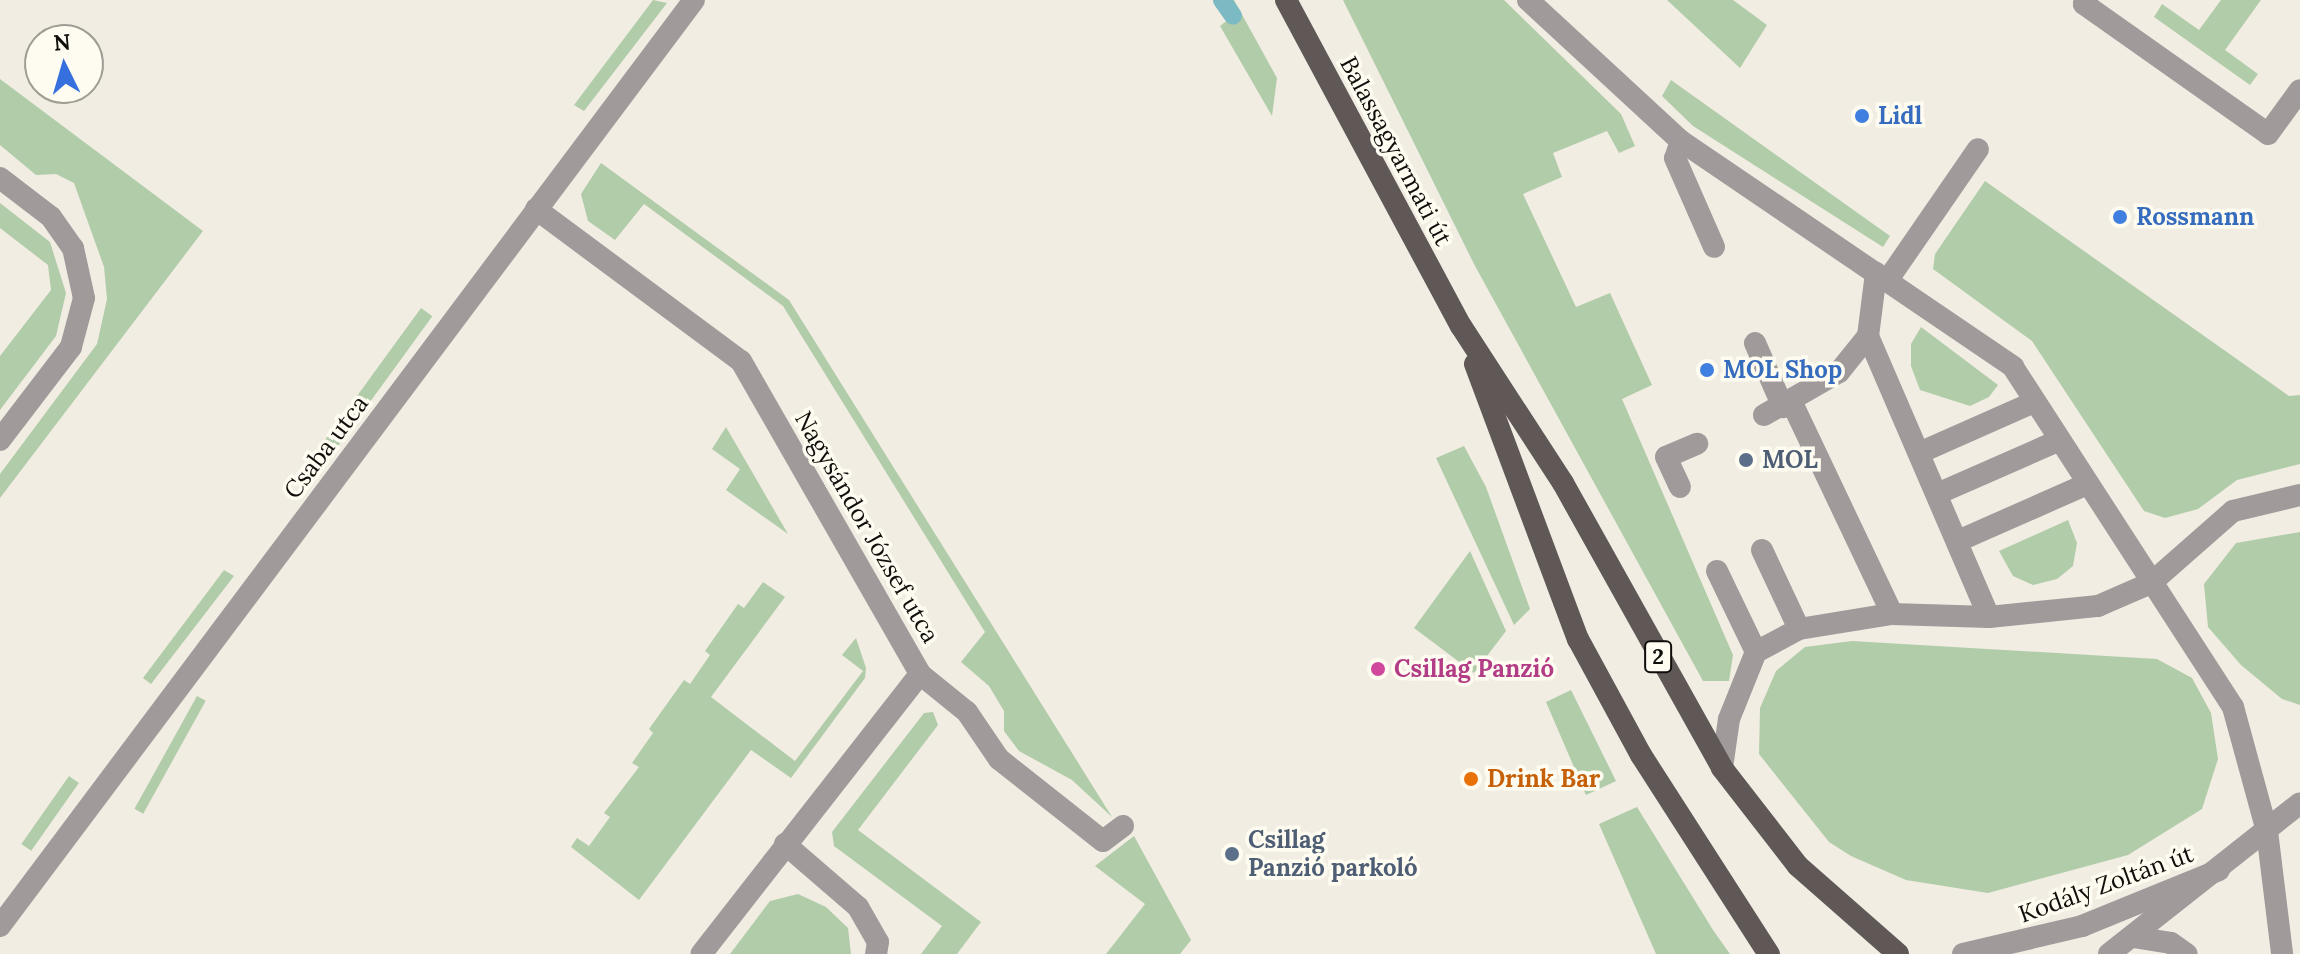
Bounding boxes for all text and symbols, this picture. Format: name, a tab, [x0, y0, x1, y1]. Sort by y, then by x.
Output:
north arrow	[24, 24, 104, 104]
text: N	[52, 27, 72, 57]
street label: Balassagyarmati út	[1334, 52, 1458, 250]
place label: Lidl	[1878, 102, 1922, 130]
marker: Lidl	[1853, 107, 1871, 125]
place label: Rossmann	[2136, 203, 2254, 231]
marker: Rossmann	[2111, 208, 2129, 226]
place label: MOL Shop	[1723, 356, 1842, 384]
marker: MOL Shop	[1698, 361, 1716, 379]
street label: Csaba utca	[278, 390, 374, 504]
street label: Nagysándor József utca	[789, 406, 945, 648]
place label: MOL	[1762, 446, 1818, 474]
marker: MOL	[1737, 451, 1755, 469]
road number: 2	[1644, 639, 1672, 675]
place label: Csillag Panzió	[1394, 655, 1554, 683]
marker: Csillag Panzió	[1369, 660, 1387, 678]
place label: Drink Bar	[1487, 765, 1600, 793]
marker: Drink Bar	[1462, 770, 1480, 788]
place label: Csillag Panzió parkoló	[1248, 826, 1418, 882]
street label: Kodály Zoltán út	[2015, 839, 2197, 929]
marker: Csillag Panzió parkoló	[1223, 845, 1241, 863]

